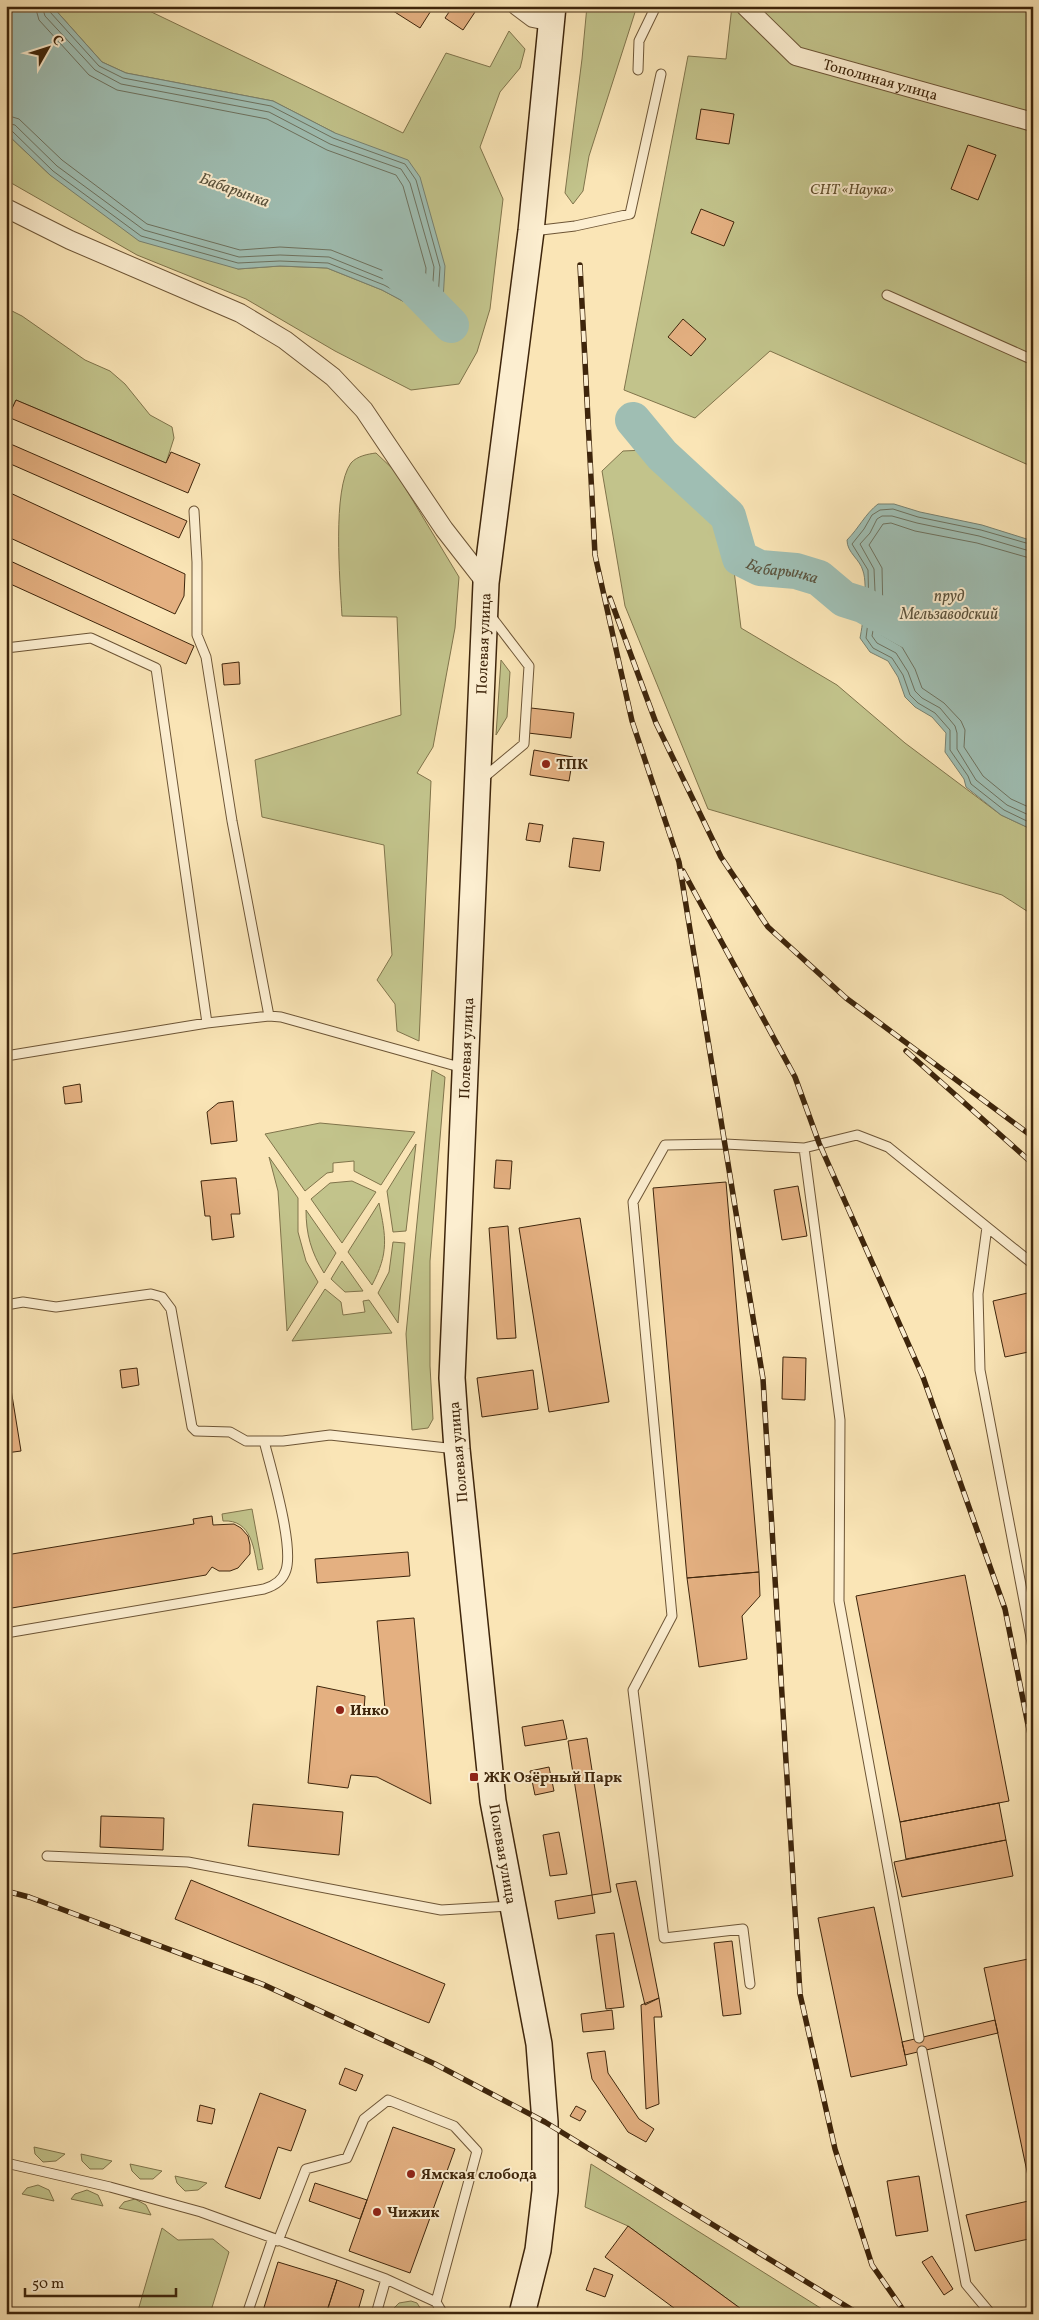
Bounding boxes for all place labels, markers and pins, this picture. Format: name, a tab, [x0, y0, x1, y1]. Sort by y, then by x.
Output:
place label: ТПК	[556, 755, 588, 776]
marker: ТПК	[540, 758, 552, 770]
place label: Инко	[350, 1701, 389, 1722]
marker: Инко	[334, 1704, 346, 1716]
place label: ЖК Озёрный Парк	[484, 1768, 622, 1789]
marker: ЖК Озёрный Парк	[468, 1771, 480, 1783]
place label: Ямская слобода	[421, 2165, 537, 2186]
marker: Ямская слобода	[405, 2168, 417, 2180]
place label: Чижик	[387, 2203, 440, 2224]
marker: Чижик	[371, 2206, 383, 2218]

